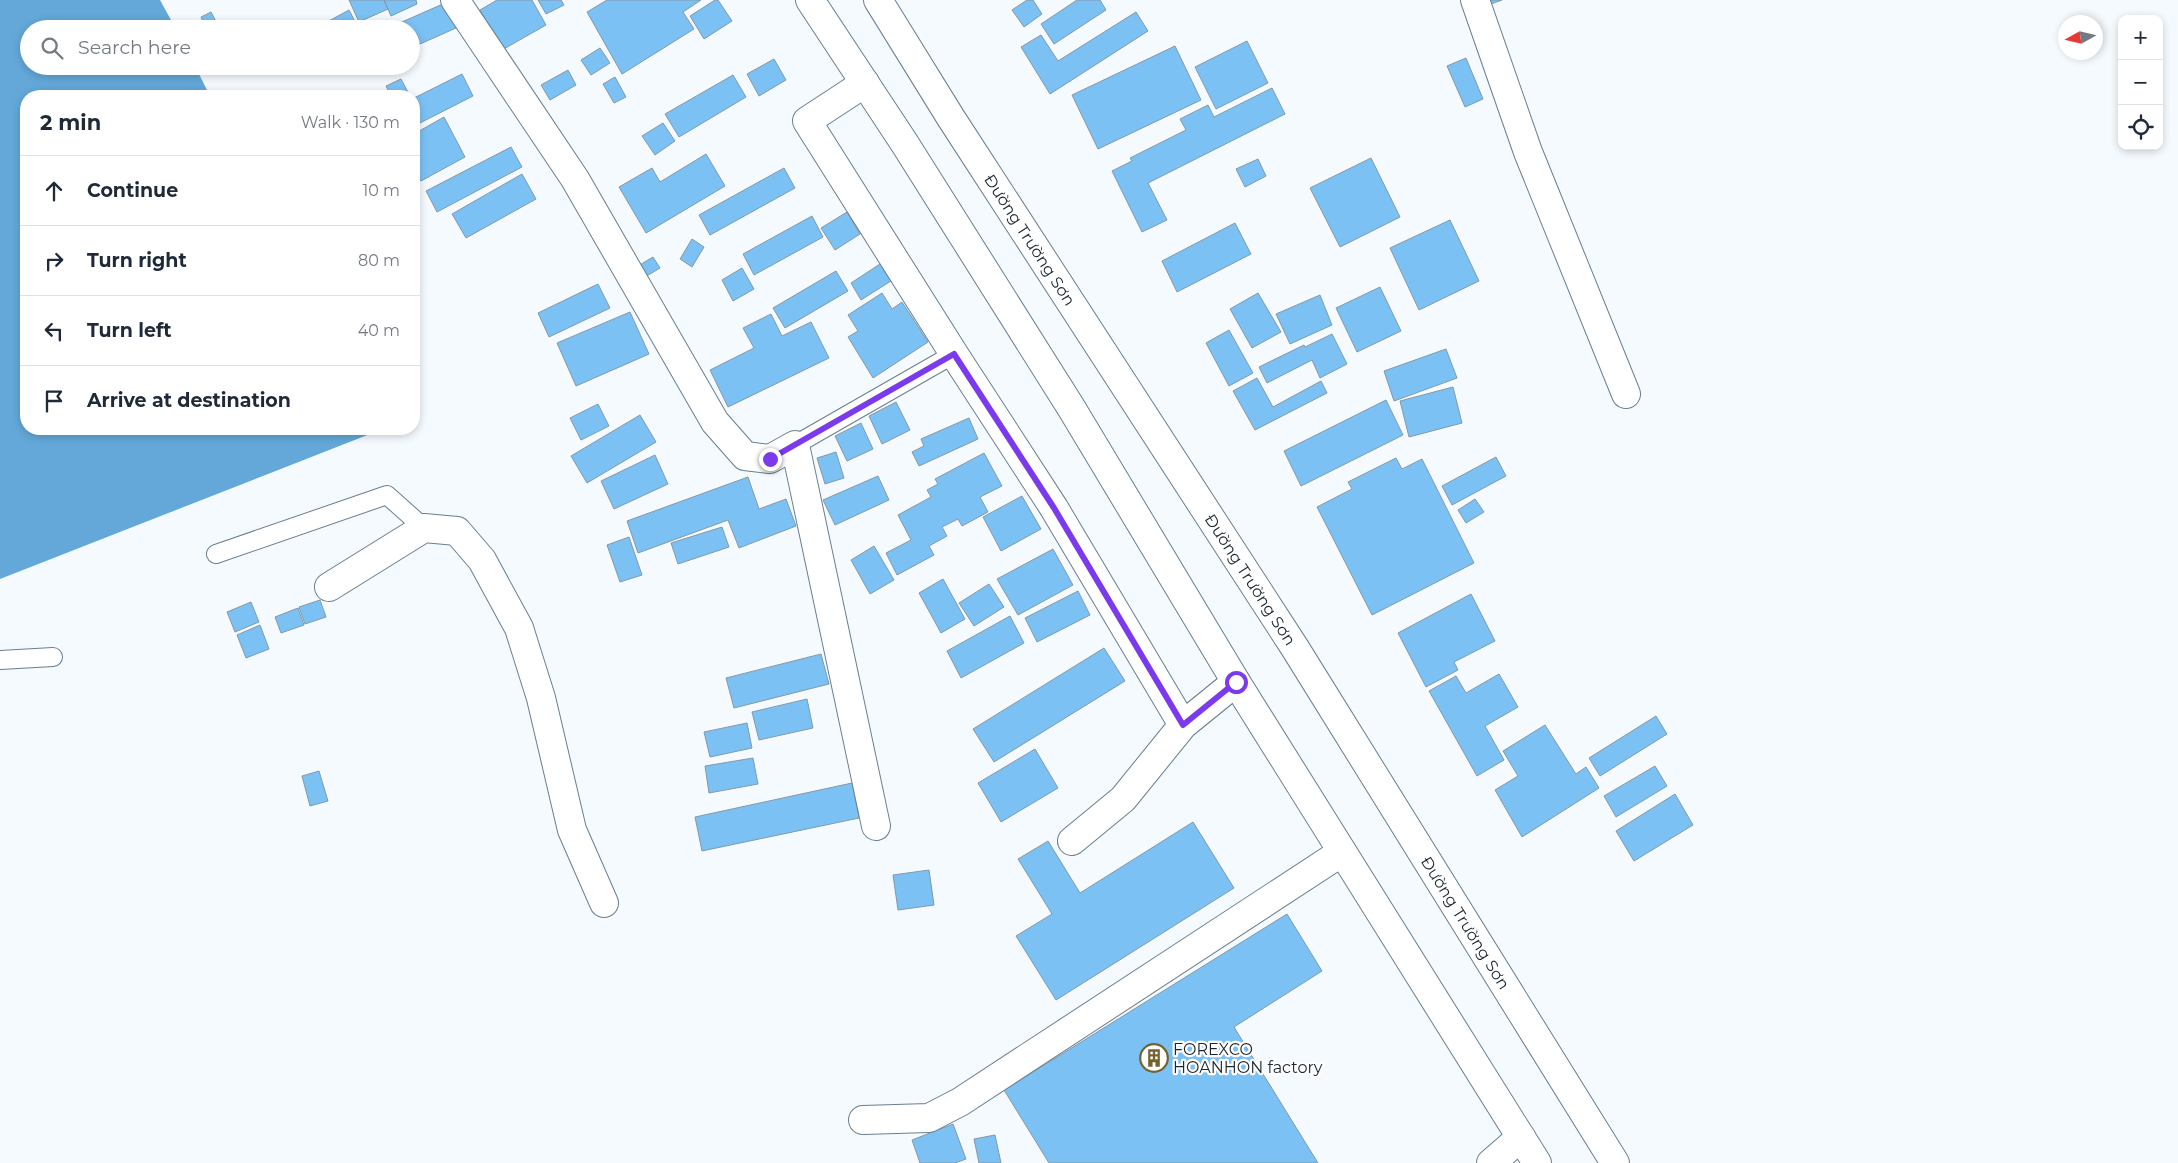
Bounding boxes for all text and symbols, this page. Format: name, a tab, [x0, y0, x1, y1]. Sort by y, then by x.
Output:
north arrow	[2058, 15, 2103, 60]
map controls	[2118, 15, 2163, 150]
button: +	[2118, 15, 2163, 60]
search box	[20, 20, 420, 75]
icon: search	[38, 34, 66, 62]
text: Search here	[78, 36, 191, 59]
button: −	[2118, 60, 2163, 105]
button: locate	[2118, 105, 2163, 150]
text: 2 min	[40, 110, 101, 135]
text: Walk · 130 m	[301, 113, 400, 132]
street label: Đường Trường Sơn	[981, 171, 1080, 309]
icon: ahead	[40, 177, 68, 205]
text: Continue	[87, 179, 178, 202]
text: 10 m	[362, 181, 400, 200]
icon: right	[40, 247, 68, 275]
text: Turn right	[87, 249, 187, 272]
text: 80 m	[358, 251, 400, 270]
icon: left	[40, 317, 68, 345]
text: Turn left	[87, 319, 172, 342]
text: 40 m	[358, 321, 400, 340]
icon: arrive	[40, 387, 68, 415]
text: Arrive at destination	[87, 389, 291, 412]
route end	[759, 448, 782, 471]
street label: Đường Trường Sơn	[1201, 510, 1300, 649]
route start	[1225, 671, 1248, 694]
street label: Đường Trường Sơn	[1417, 853, 1514, 992]
place label: FOREXCO HOANHON factory	[1173, 1040, 1323, 1077]
building icon: FOREXCO HOANHON factory	[1139, 1043, 1169, 1073]

